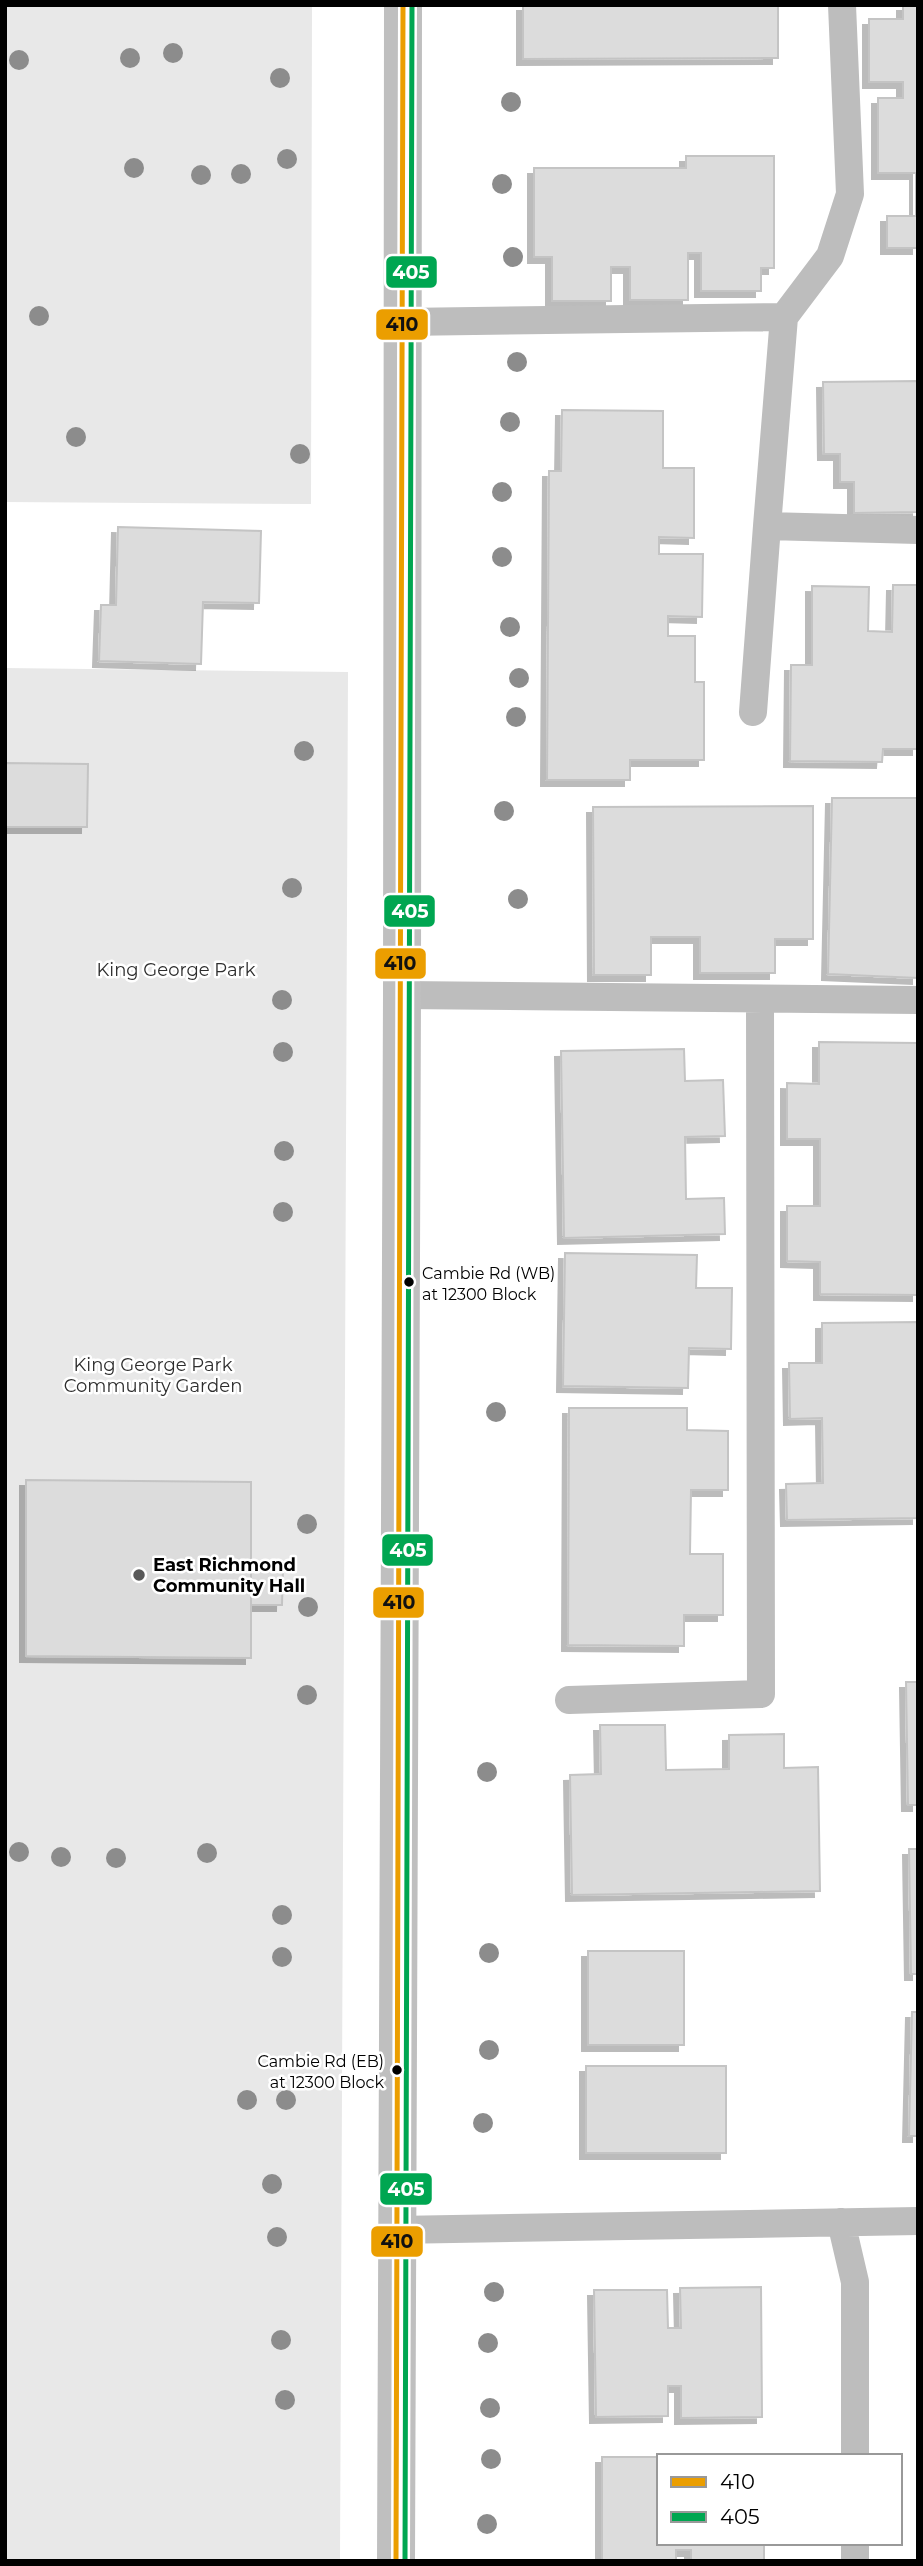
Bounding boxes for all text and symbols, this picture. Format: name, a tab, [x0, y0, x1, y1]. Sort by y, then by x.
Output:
line badge: 405	[385, 255, 438, 289]
text: 405	[392, 261, 430, 284]
line badge: 410	[375, 308, 429, 341]
text: 410	[386, 313, 419, 336]
line badge: 405	[383, 894, 436, 928]
text: 405	[391, 900, 429, 923]
line badge: 410	[374, 947, 427, 980]
text: 410	[384, 952, 417, 975]
park label: King George Park	[97, 959, 256, 981]
place label: Cambie Rd (WB) at 12300 Block	[422, 1264, 555, 1304]
marker: Cambie Rd (WB) at 12300 Block	[402, 1275, 416, 1289]
park label: King George Park Community Garden	[64, 1354, 242, 1397]
line badge: 405	[381, 1533, 434, 1567]
text: 405	[389, 1539, 427, 1562]
place label: East Richmond Community Hall	[153, 1554, 305, 1597]
marker: East Richmond Community Hall	[131, 1567, 147, 1583]
line badge: 410	[372, 1586, 425, 1619]
text: 410	[383, 1591, 416, 1614]
place label: Cambie Rd (EB) at 12300 Block	[257, 2052, 384, 2092]
marker: Cambie Rd (EB) at 12300 Block	[390, 2063, 404, 2077]
line badge: 405	[379, 2172, 433, 2206]
text: 405	[387, 2178, 425, 2201]
line badge: 410	[370, 2225, 424, 2258]
text: 410	[381, 2230, 414, 2253]
legend	[657, 2454, 902, 2545]
text: 410	[720, 2469, 755, 2494]
text: 405	[720, 2504, 760, 2529]

